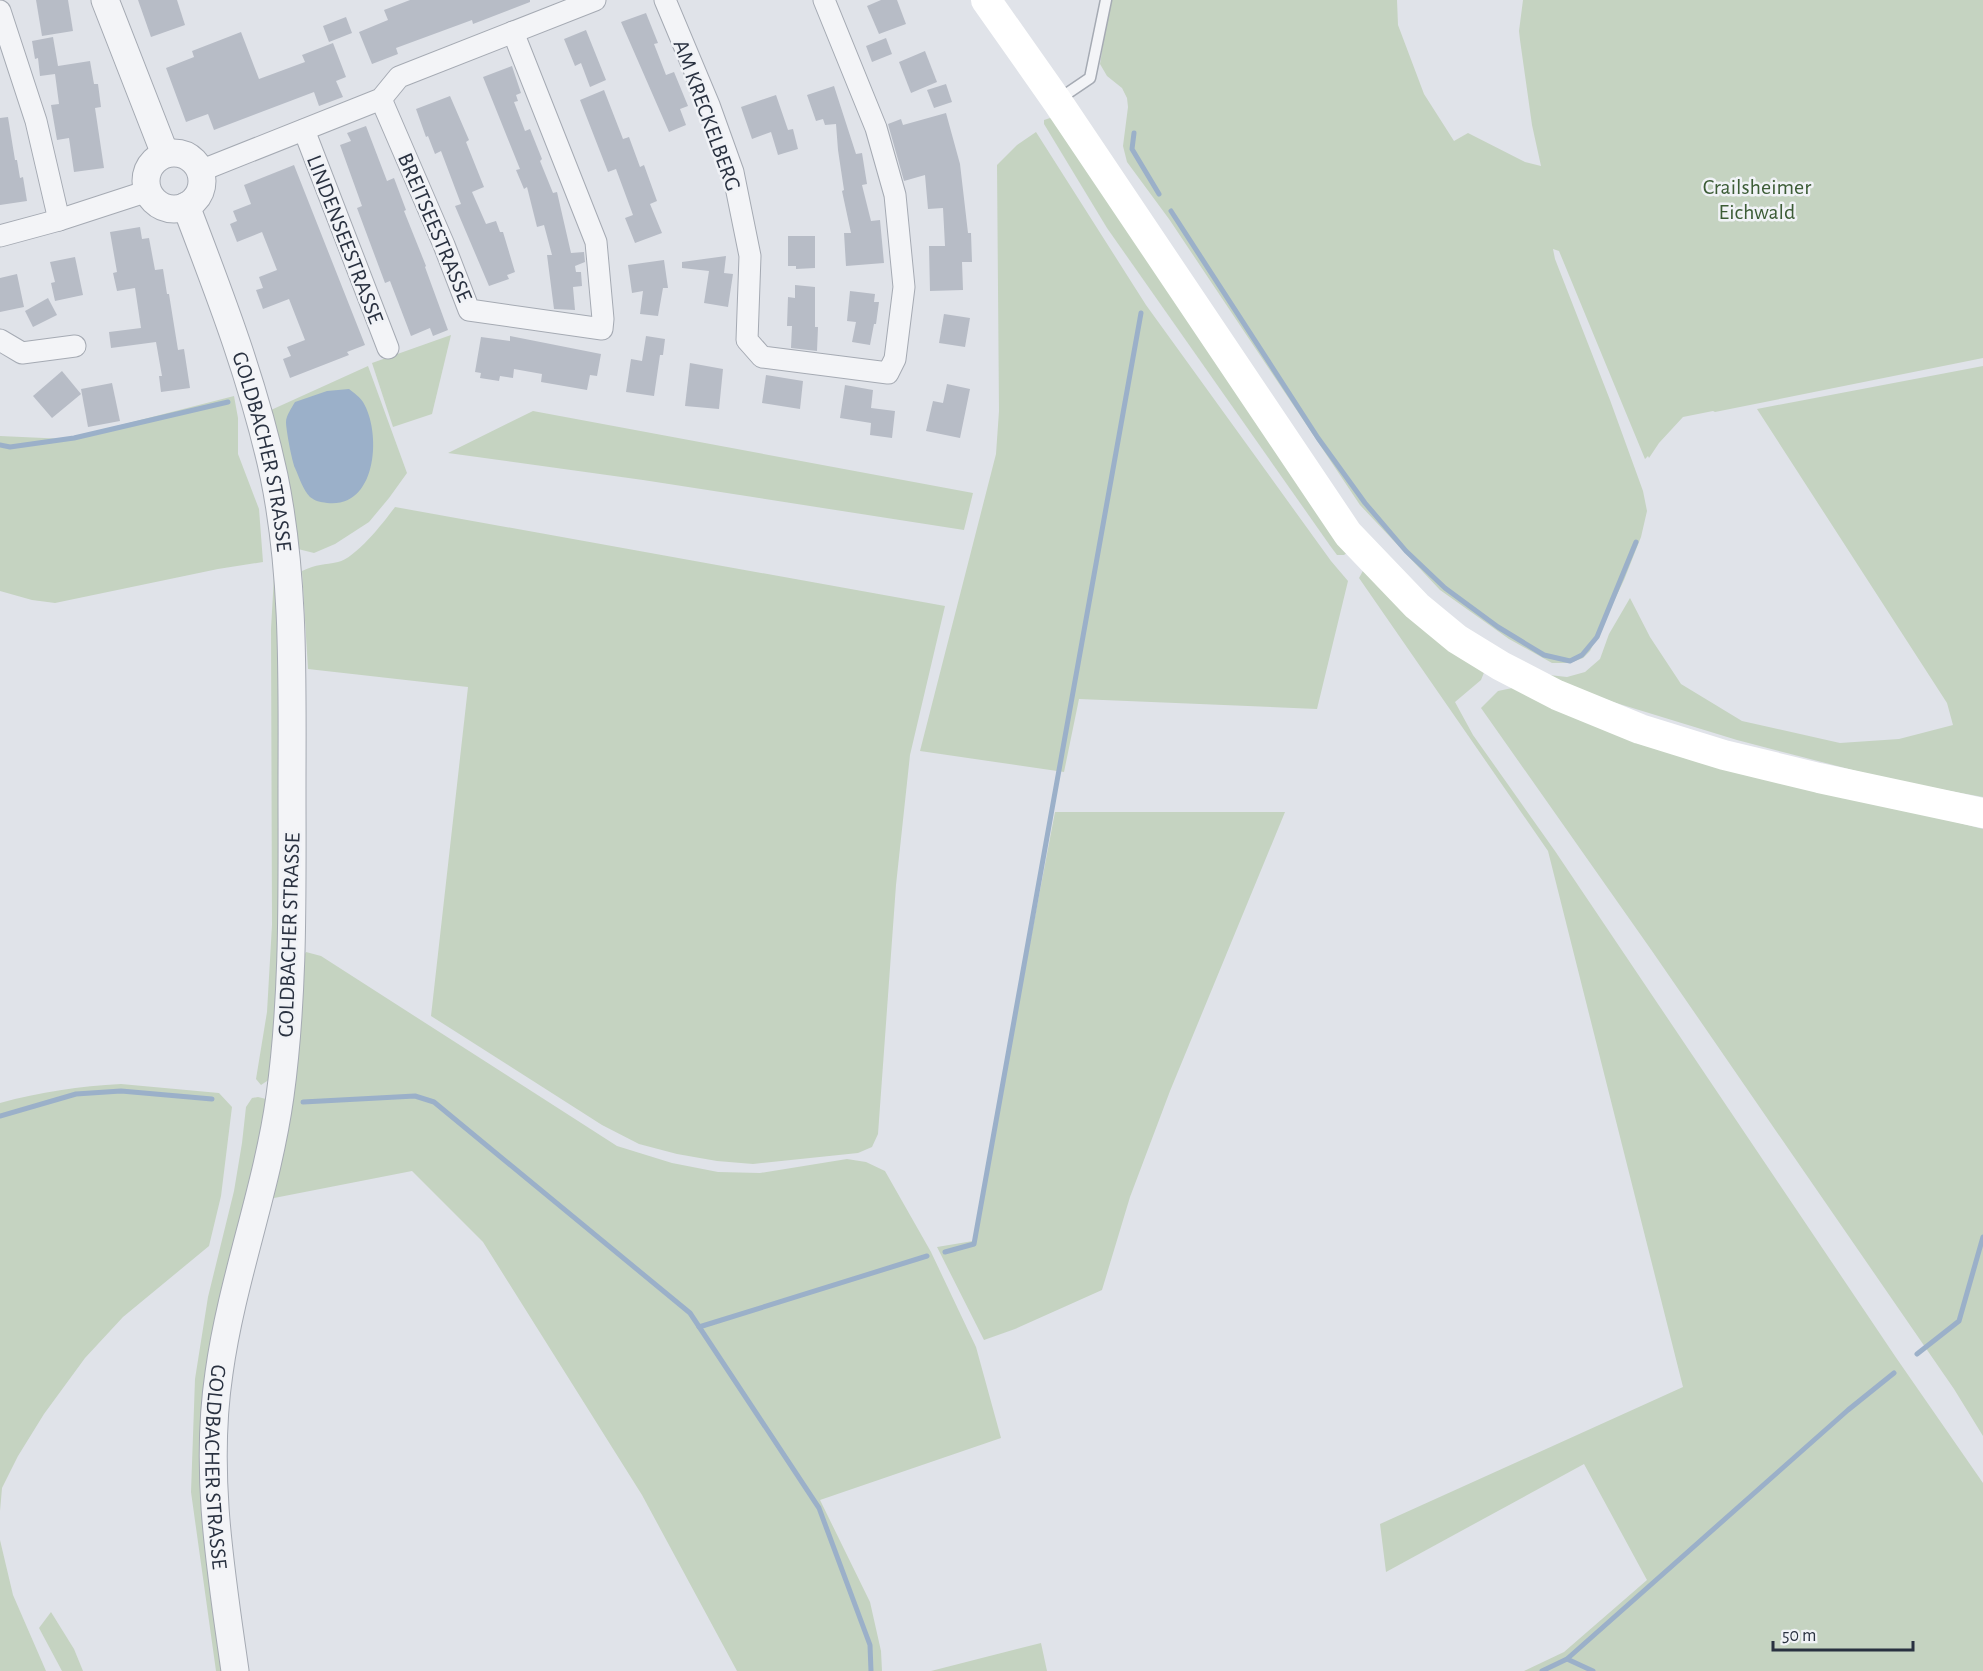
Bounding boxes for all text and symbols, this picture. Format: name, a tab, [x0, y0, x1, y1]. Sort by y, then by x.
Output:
street label: AM KRECKELBERG	[670, 37, 745, 194]
street label: BREITSEESTRASSE	[394, 150, 476, 305]
street label: LINDENSEESTRASSE	[303, 152, 387, 327]
park label: Crailsheimer Eichwald	[1703, 176, 1811, 223]
street label: GOLDBACHER STRASSE	[228, 349, 295, 553]
street label: GOLDBACHER STRASSE	[274, 832, 304, 1038]
street label: GOLDBACHER STRASSE	[201, 1363, 231, 1571]
scale bar	[1773, 1614, 1912, 1652]
text: 50 m	[1782, 1627, 1816, 1645]

